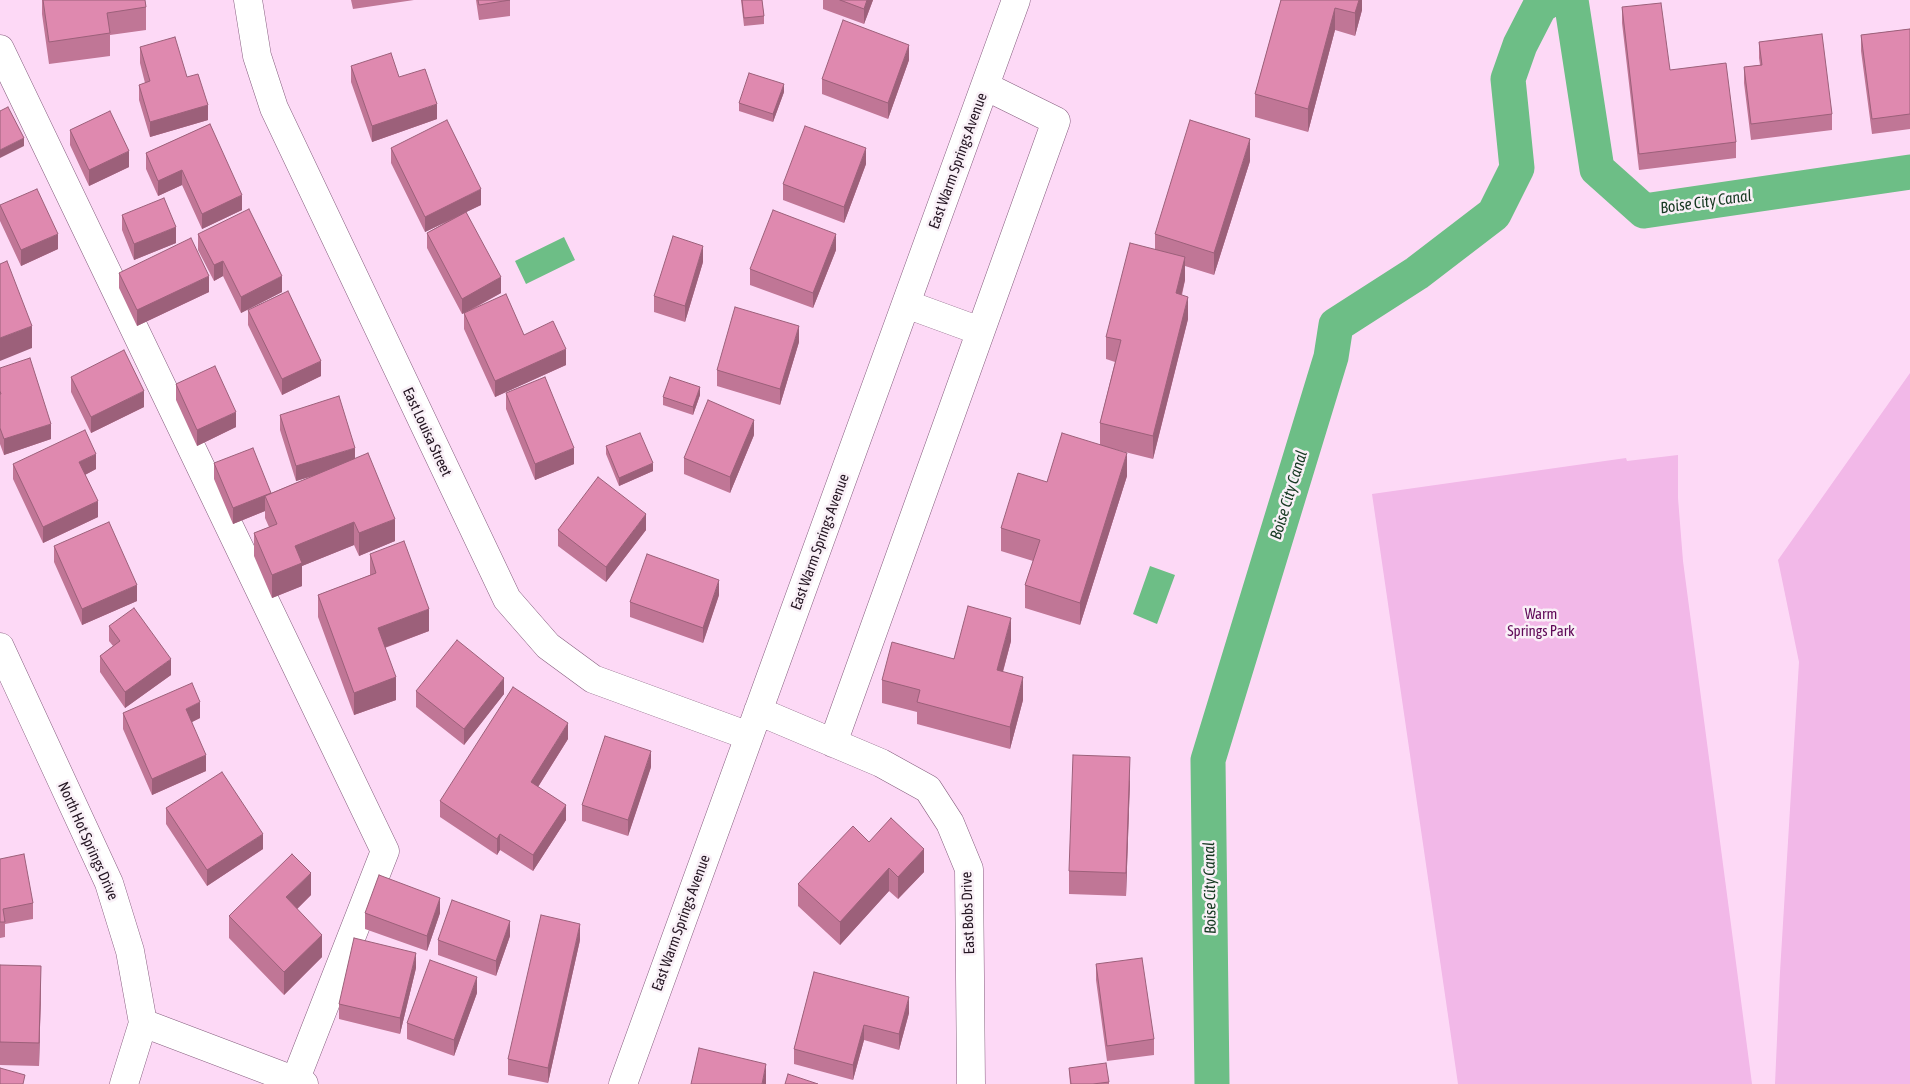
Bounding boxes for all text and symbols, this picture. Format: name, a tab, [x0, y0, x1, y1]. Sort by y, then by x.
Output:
street label: East Warm Springs Avenue	[925, 90, 991, 232]
water label: Boise City Canal	[1659, 186, 1753, 218]
street label: East Louisa Street	[399, 385, 455, 479]
water label: Boise City Canal	[1266, 448, 1312, 542]
street label: East Warm Springs Avenue	[787, 471, 853, 613]
park label: Warm Springs Park	[1507, 605, 1575, 640]
street label: North Hot Springs Drive	[54, 779, 122, 903]
water label: Boise City Canal	[1200, 842, 1220, 934]
street label: East Warm Springs Avenue	[648, 852, 714, 994]
street label: East Bobs Drive	[958, 871, 978, 955]

